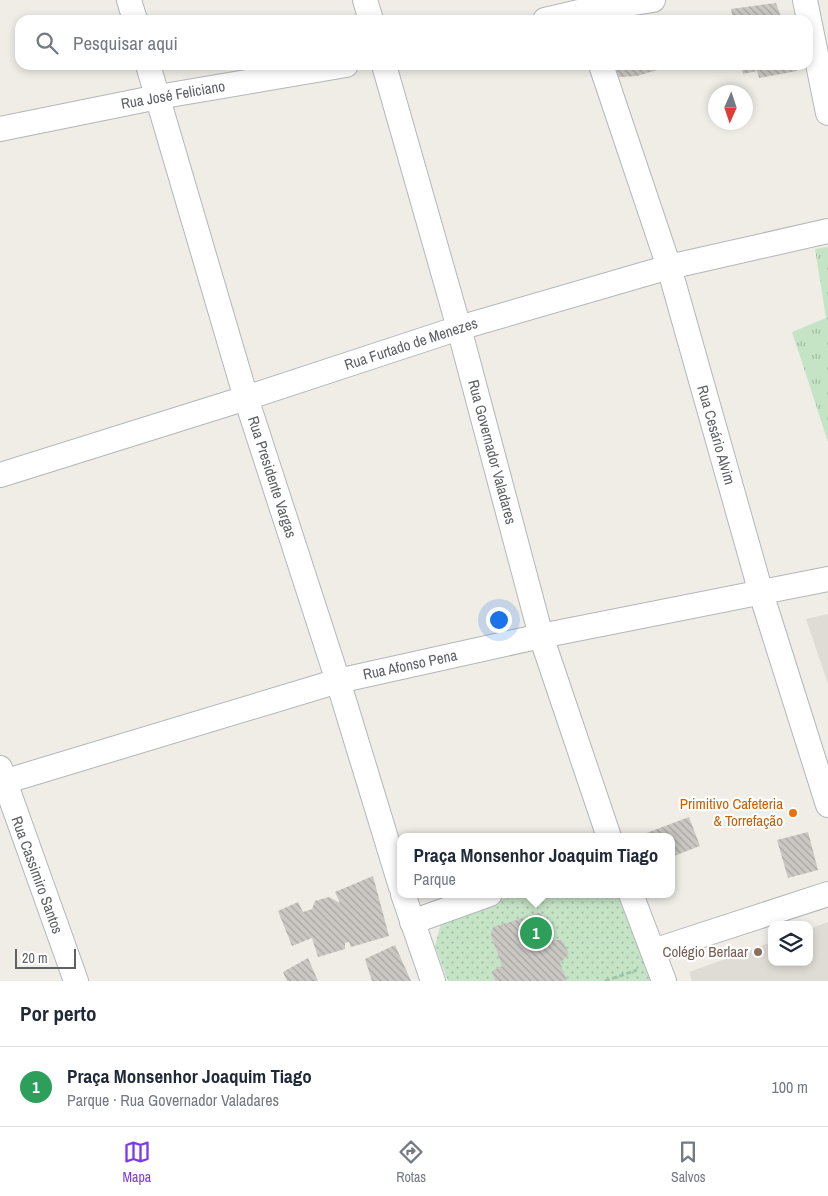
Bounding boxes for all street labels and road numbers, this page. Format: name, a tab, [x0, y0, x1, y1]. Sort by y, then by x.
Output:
street label: Rua José Feliciano	[119, 75, 227, 114]
street label: Rua Furtado de Menezes	[342, 312, 480, 375]
street label: Rua Governador Valadares	[463, 377, 522, 526]
street label: Rua Cesário Alvim	[692, 383, 741, 487]
street label: Rua Presidente Vargas	[243, 413, 302, 540]
street label: Rua Afonso Pena	[361, 644, 459, 685]
street label: Rua Cassimiro Santos	[6, 813, 68, 937]

